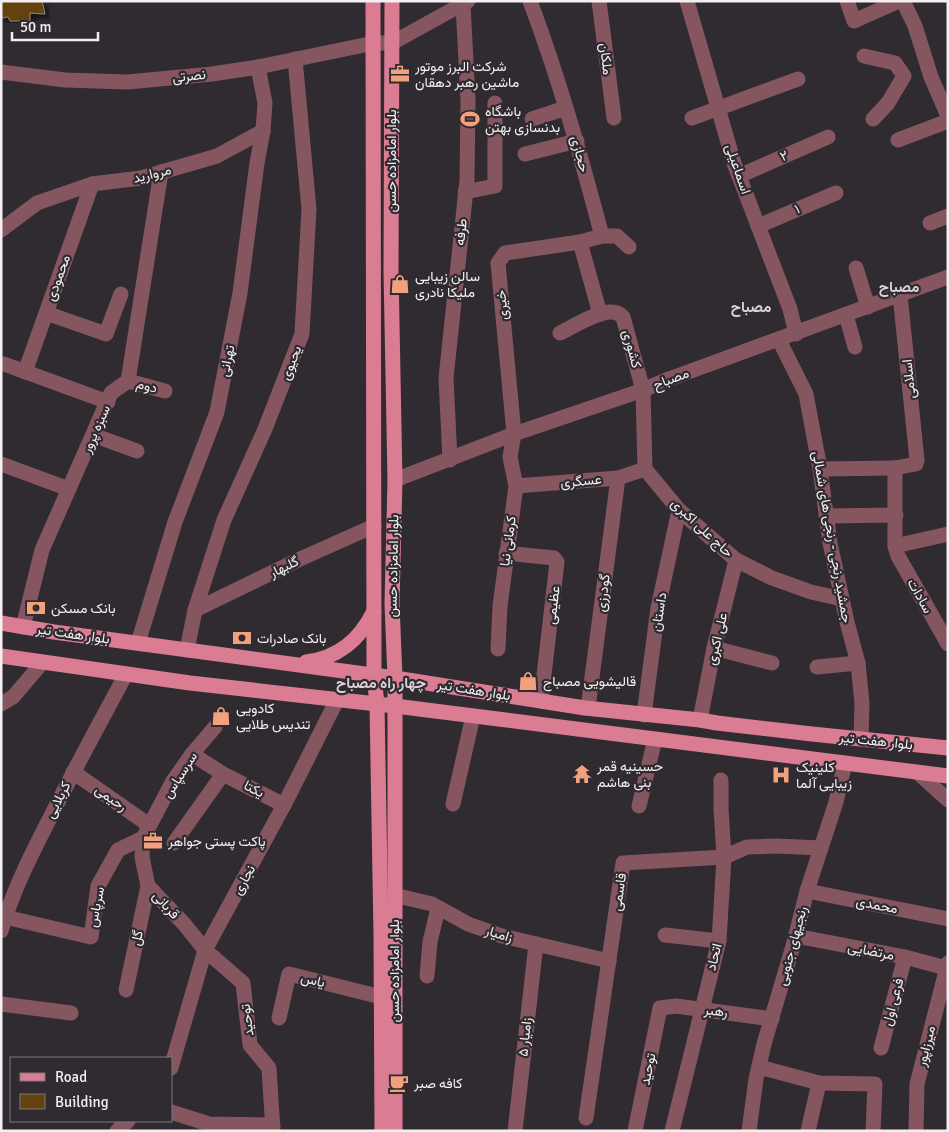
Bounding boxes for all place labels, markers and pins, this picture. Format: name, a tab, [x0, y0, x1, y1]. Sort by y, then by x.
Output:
place label: شرکت البرز موتور ماشین رهبر دهقان	[414, 58, 519, 91]
office icon: شرکت البرز موتور ماشین رهبر دهقان	[389, 63, 411, 85]
place label: باشگاه بدنسازی بهتن	[485, 103, 560, 136]
sports icon: باشگاه بدنسازی بهتن	[459, 108, 481, 130]
place label: سالن زیبایی ملیکا نادری	[415, 268, 480, 301]
shop icon: سالن زیبایی ملیکا نادری	[389, 273, 411, 295]
bank icon: بانک مسکن	[25, 597, 47, 619]
place label: بانک مسکن	[51, 600, 116, 617]
bank icon: بانک صادرات	[231, 627, 253, 649]
place label: بانک صادرات	[257, 630, 326, 647]
shop icon: قالیشویی مصباح	[517, 670, 539, 692]
place label: قالیشویی مصباح	[543, 673, 636, 692]
place label: کادویی تندیس طلایی	[236, 700, 311, 733]
shop icon: کادویی تندیس طلایی	[210, 705, 232, 727]
place label: حسینیه قمر بنی هاشم	[596, 758, 663, 791]
place label: کلینیک زیبایی آلما	[796, 759, 852, 792]
temple icon: حسینیه قمر بنی هاشم	[571, 763, 593, 785]
hospital icon: کلینیک زیبایی آلما	[770, 764, 792, 786]
office icon: پاکت پستی جواهر	[142, 830, 164, 852]
place label: پاکت پستی جواهر	[167, 833, 266, 851]
cafe icon: کافه صبر	[388, 1072, 410, 1094]
place label: کافه صبر	[413, 1075, 463, 1092]

